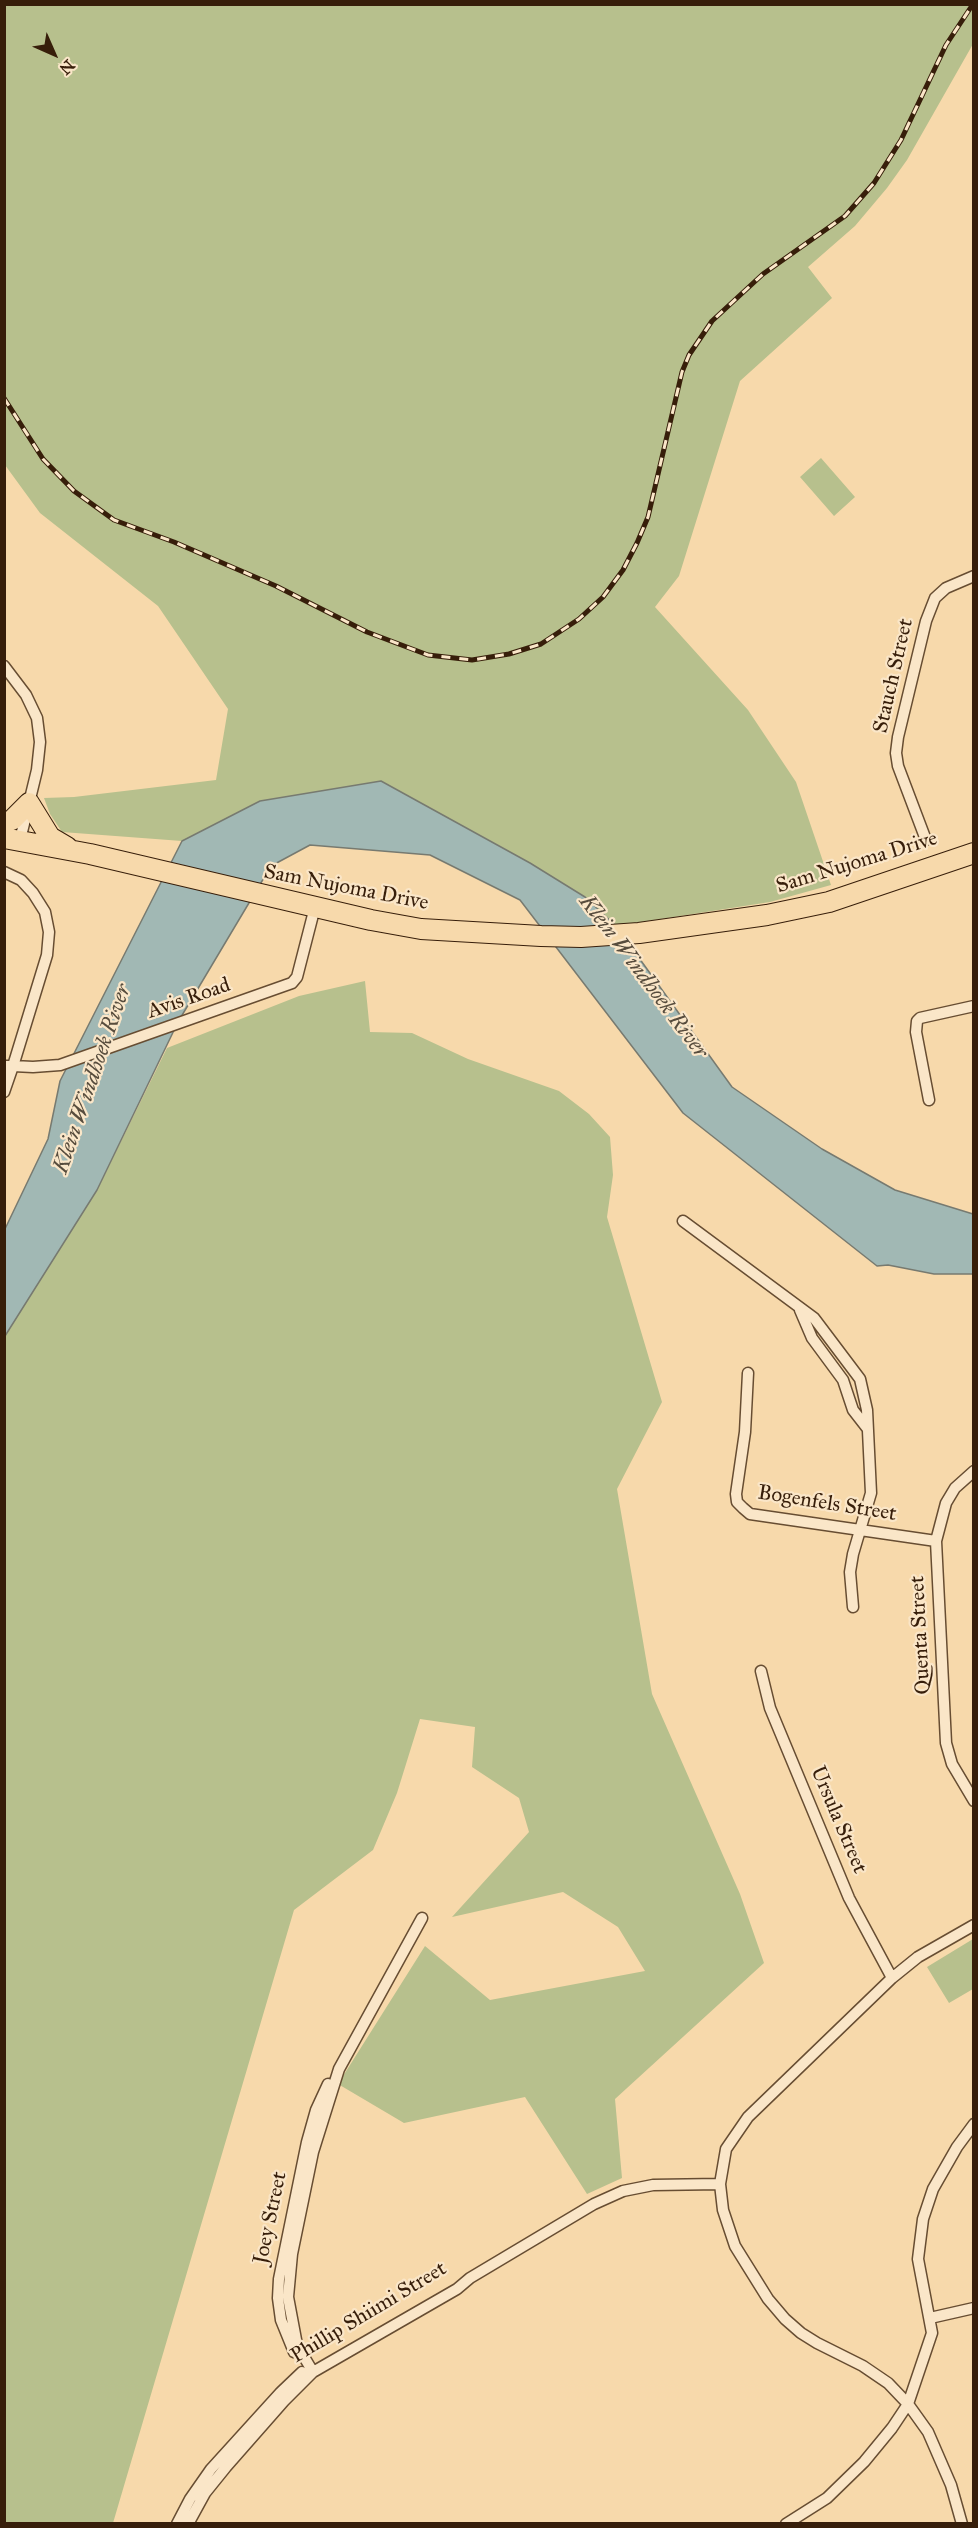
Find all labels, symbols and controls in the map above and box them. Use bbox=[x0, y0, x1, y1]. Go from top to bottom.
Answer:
north arrow bbox=[24, 24, 84, 84]
text: N bbox=[56, 56, 79, 79]
street label: Stauch Street bbox=[869, 616, 919, 736]
street label: Sam Nujoma Drive bbox=[773, 827, 941, 899]
street label: Sam Nujoma Drive bbox=[262, 860, 430, 916]
water label: Klein Windhoek River bbox=[573, 890, 713, 1064]
street label: Avis Road bbox=[144, 973, 234, 1025]
water label: Klein Windhoek River bbox=[48, 981, 138, 1177]
street label: Bogenfels Street bbox=[756, 1481, 898, 1527]
street label: Quenta Street bbox=[905, 1575, 937, 1695]
street label: Ursula Street bbox=[804, 1763, 872, 1877]
street label: Joey Street bbox=[249, 2169, 293, 2267]
street label: Phillip Shiimi Street bbox=[287, 2257, 451, 2369]

